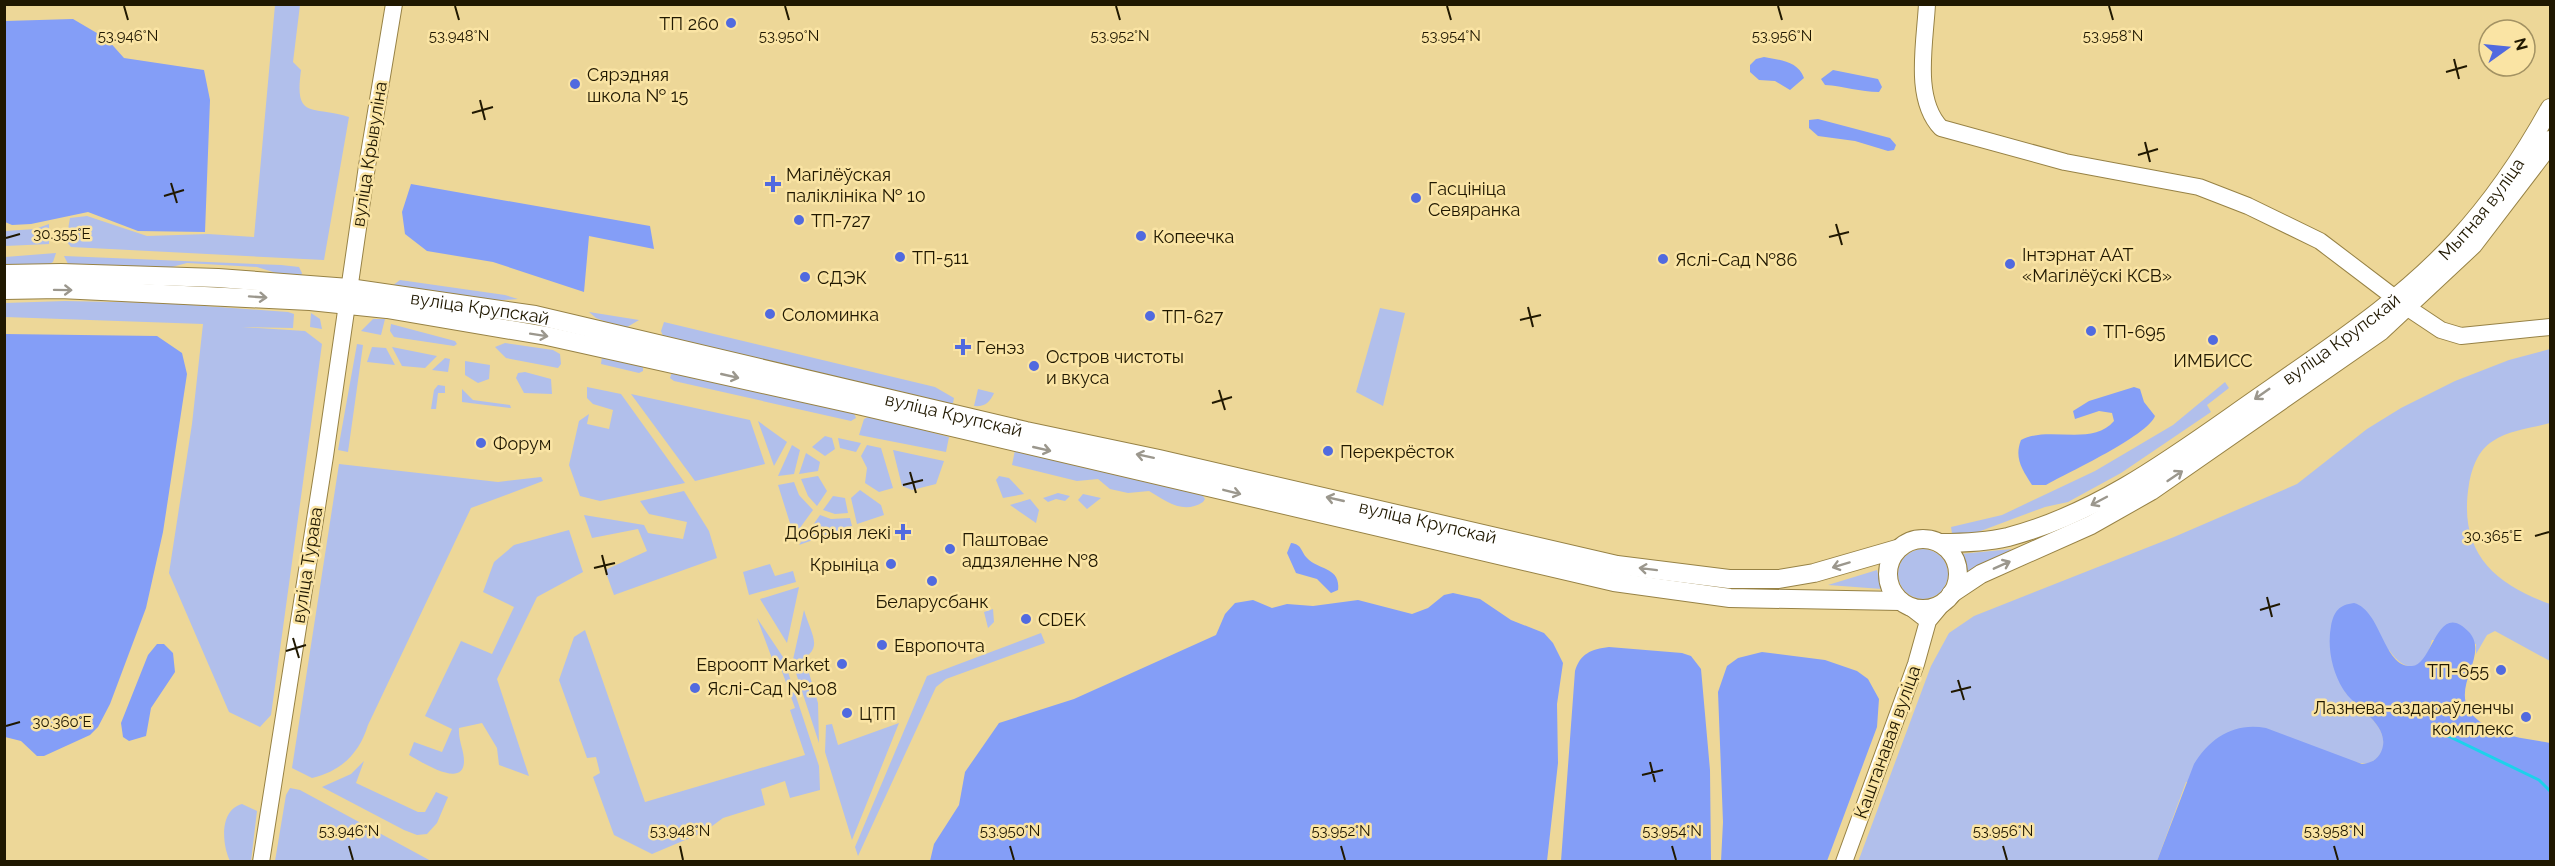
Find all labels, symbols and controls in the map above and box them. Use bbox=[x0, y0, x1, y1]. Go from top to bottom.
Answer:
place label: ТП 260 bbox=[659, 13, 719, 34]
marker: ТП 260 bbox=[724, 16, 738, 30]
north arrow bbox=[2477, 18, 2537, 78]
text: 53.946°N bbox=[98, 27, 158, 45]
text: 53.948°N bbox=[429, 27, 489, 45]
text: 53.950°N bbox=[759, 27, 819, 45]
text: 53.952°N bbox=[1090, 27, 1150, 45]
text: 53.954°N bbox=[1421, 27, 1481, 45]
text: 53.956°N bbox=[1752, 27, 1812, 45]
text: 53.958°N bbox=[2083, 27, 2143, 45]
text: N bbox=[2510, 36, 2532, 53]
place label: Сярэдняя школа № 15 bbox=[587, 64, 688, 106]
marker: Сярэдняя школа № 15 bbox=[568, 77, 582, 91]
street label: вуліца Крывуліна bbox=[347, 80, 391, 228]
street label: Мытная вуліца bbox=[2434, 154, 2528, 264]
place label: Магілёўская паліклініка № 10 bbox=[786, 164, 926, 206]
marker: Магілёўская паліклініка № 10 bbox=[764, 175, 782, 193]
place label: Гасцініца Севяранка bbox=[1428, 178, 1520, 220]
marker: Гасцініца Севяранка bbox=[1409, 191, 1423, 205]
place label: ТП-727 bbox=[811, 210, 871, 231]
marker: ТП-727 bbox=[792, 213, 806, 227]
text: 30.355°E bbox=[33, 225, 91, 243]
place label: Копеечка bbox=[1153, 226, 1234, 247]
marker: Копеечка bbox=[1134, 229, 1148, 243]
place label: Інтэрнат ААТ «Магілёўскі КСВ» bbox=[2022, 244, 2172, 286]
place label: ТП-511 bbox=[912, 247, 969, 268]
place label: Яслі-Сад №86 bbox=[1675, 249, 1797, 270]
marker: ТП-511 bbox=[893, 250, 907, 264]
marker: Яслі-Сад №86 bbox=[1656, 252, 1670, 266]
marker: Інтэрнат ААТ «Магілёўскі КСВ» bbox=[2003, 257, 2017, 271]
place label: СДЭК bbox=[817, 267, 867, 288]
marker: СДЭК bbox=[798, 270, 812, 284]
one-way arrow bbox=[52, 284, 72, 295]
street label: вуліца Крупскай bbox=[409, 287, 552, 329]
street label: вуліца Крупскай bbox=[2278, 288, 2404, 388]
one-way arrow bbox=[247, 292, 267, 303]
place label: Соломинка bbox=[782, 304, 879, 325]
place label: ТП-627 bbox=[1162, 306, 1224, 327]
marker: Соломинка bbox=[763, 307, 777, 321]
marker: ТП-627 bbox=[1143, 309, 1157, 323]
place label: ТП-695 bbox=[2103, 321, 2166, 342]
marker: ТП-695 bbox=[2084, 324, 2098, 338]
one-way arrow bbox=[529, 329, 548, 340]
marker: ИМБИСС bbox=[2206, 333, 2220, 347]
place label: Генэз bbox=[976, 337, 1025, 358]
marker: Генэз bbox=[954, 338, 972, 356]
place label: Остров чистоты и вкуса bbox=[1046, 346, 1184, 388]
place label: ИМБИСС bbox=[2173, 350, 2253, 371]
marker: Остров чистоты и вкуса bbox=[1027, 359, 1041, 373]
one-way arrow bbox=[719, 371, 739, 382]
street label: вуліца Крупскай bbox=[883, 388, 1025, 440]
one-way arrow bbox=[2255, 388, 2271, 400]
place label: Форум bbox=[493, 433, 551, 454]
marker: Форум bbox=[474, 436, 488, 450]
place label: Перекрёсток bbox=[1340, 441, 1455, 462]
one-way arrow bbox=[1032, 443, 1051, 455]
marker: Перекрёсток bbox=[1321, 444, 1335, 458]
one-way arrow bbox=[1136, 450, 1156, 461]
one-way arrow bbox=[2166, 469, 2183, 482]
one-way arrow bbox=[1222, 487, 1241, 499]
one-way arrow bbox=[1326, 493, 1345, 505]
street label: вуліца Крупскай bbox=[1357, 495, 1499, 547]
one-way arrow bbox=[2091, 496, 2109, 507]
street label: вуліца Турава bbox=[287, 505, 327, 625]
place label: Добрыя лекі bbox=[785, 522, 891, 543]
marker: Добрыя лекі bbox=[896, 525, 910, 539]
text: 30.365°E bbox=[2464, 527, 2522, 545]
place label: Паштовае аддзяленне №8 bbox=[962, 529, 1098, 571]
marker: Паштовае аддзяленне №8 bbox=[943, 542, 957, 556]
place label: Крыніца bbox=[810, 554, 879, 575]
marker: Крыніца bbox=[884, 557, 898, 571]
one-way arrow bbox=[1992, 558, 2010, 570]
one-way arrow bbox=[1832, 560, 1851, 571]
one-way arrow bbox=[1639, 564, 1659, 575]
marker: Беларусбанк bbox=[925, 574, 939, 588]
place label: Беларусбанк bbox=[875, 591, 989, 612]
place label: CDEK bbox=[1038, 609, 1086, 630]
marker: CDEK bbox=[1019, 612, 1033, 626]
place label: Европочта bbox=[894, 635, 985, 656]
marker: Европочта bbox=[875, 638, 889, 652]
place label: Евроопт Market bbox=[696, 654, 830, 675]
marker: Евроопт Market bbox=[835, 657, 849, 671]
place label: ТП-655 bbox=[2427, 660, 2489, 681]
street label: Каштанавая вуліца bbox=[1850, 663, 1924, 821]
marker: ТП-655 bbox=[2494, 663, 2508, 677]
place label: Яслі-Сад №108 bbox=[707, 678, 837, 699]
marker: Яслі-Сад №108 bbox=[688, 681, 702, 695]
place label: Лазнева-аздараўленчы комплекс bbox=[2313, 697, 2514, 739]
place label: ЦТП bbox=[859, 703, 896, 724]
marker: ЦТП bbox=[840, 706, 854, 720]
marker: Лазнева-аздараўленчы комплекс bbox=[2519, 710, 2533, 724]
text: 30.360°E bbox=[32, 713, 92, 731]
text: 53.946°N bbox=[319, 822, 379, 840]
text: 53.948°N bbox=[650, 822, 710, 840]
text: 53.950°N bbox=[980, 822, 1040, 840]
text: 53.952°N bbox=[1311, 822, 1371, 840]
text: 53.954°N bbox=[1642, 822, 1702, 840]
text: 53.956°N bbox=[1973, 822, 2033, 840]
text: 53.958°N bbox=[2304, 822, 2364, 840]

